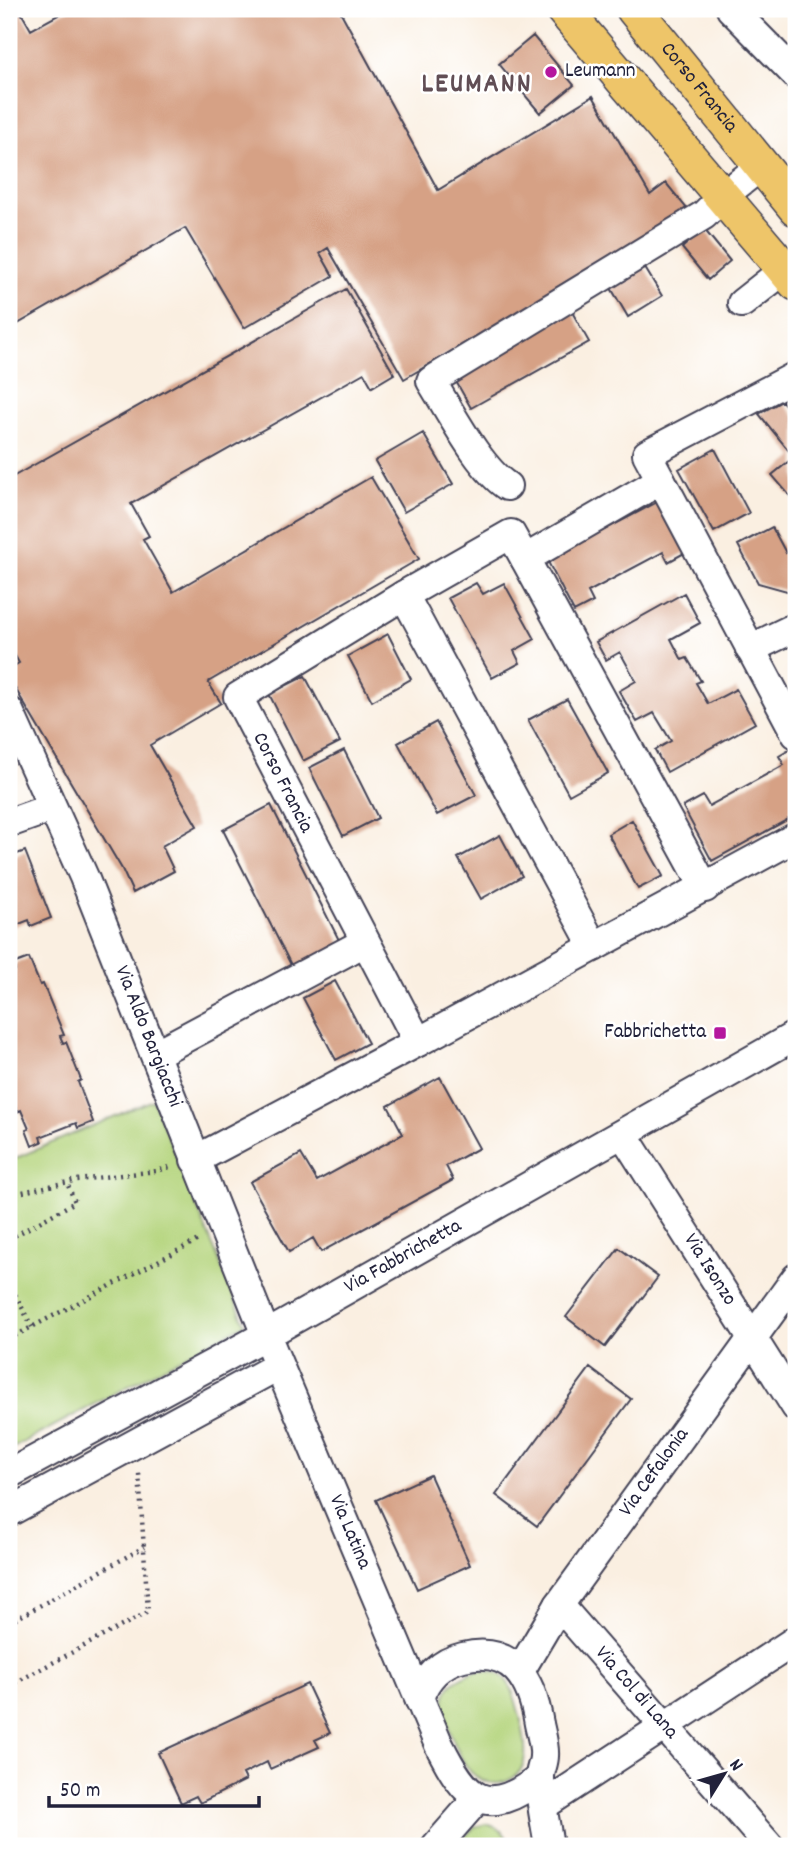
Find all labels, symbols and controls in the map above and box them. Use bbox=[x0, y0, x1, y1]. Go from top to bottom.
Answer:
street label: Corso Francia bbox=[652, 36, 745, 141]
place label: Leumann bbox=[565, 57, 636, 87]
marker: Leumann bbox=[543, 64, 559, 80]
district label: LEUMANN bbox=[421, 66, 533, 106]
street label: Corso Francia bbox=[244, 727, 321, 840]
street label: Via Aldo Bargiacchi bbox=[106, 961, 189, 1112]
place label: Fabbrichetta bbox=[604, 1018, 707, 1048]
marker: Fabbrichetta bbox=[712, 1025, 728, 1041]
street label: Via Fabbrichetta bbox=[339, 1212, 468, 1302]
street label: Via Isonzo bbox=[675, 1228, 743, 1312]
street label: Via Cefalonia bbox=[612, 1421, 698, 1523]
street label: Via Latina bbox=[320, 1490, 379, 1575]
street label: Via Col di Lana bbox=[587, 1640, 686, 1747]
north arrow bbox=[690, 1740, 760, 1810]
text: N bbox=[721, 1754, 748, 1778]
scale bar bbox=[49, 1764, 259, 1808]
text: 50 m bbox=[60, 1777, 100, 1807]

